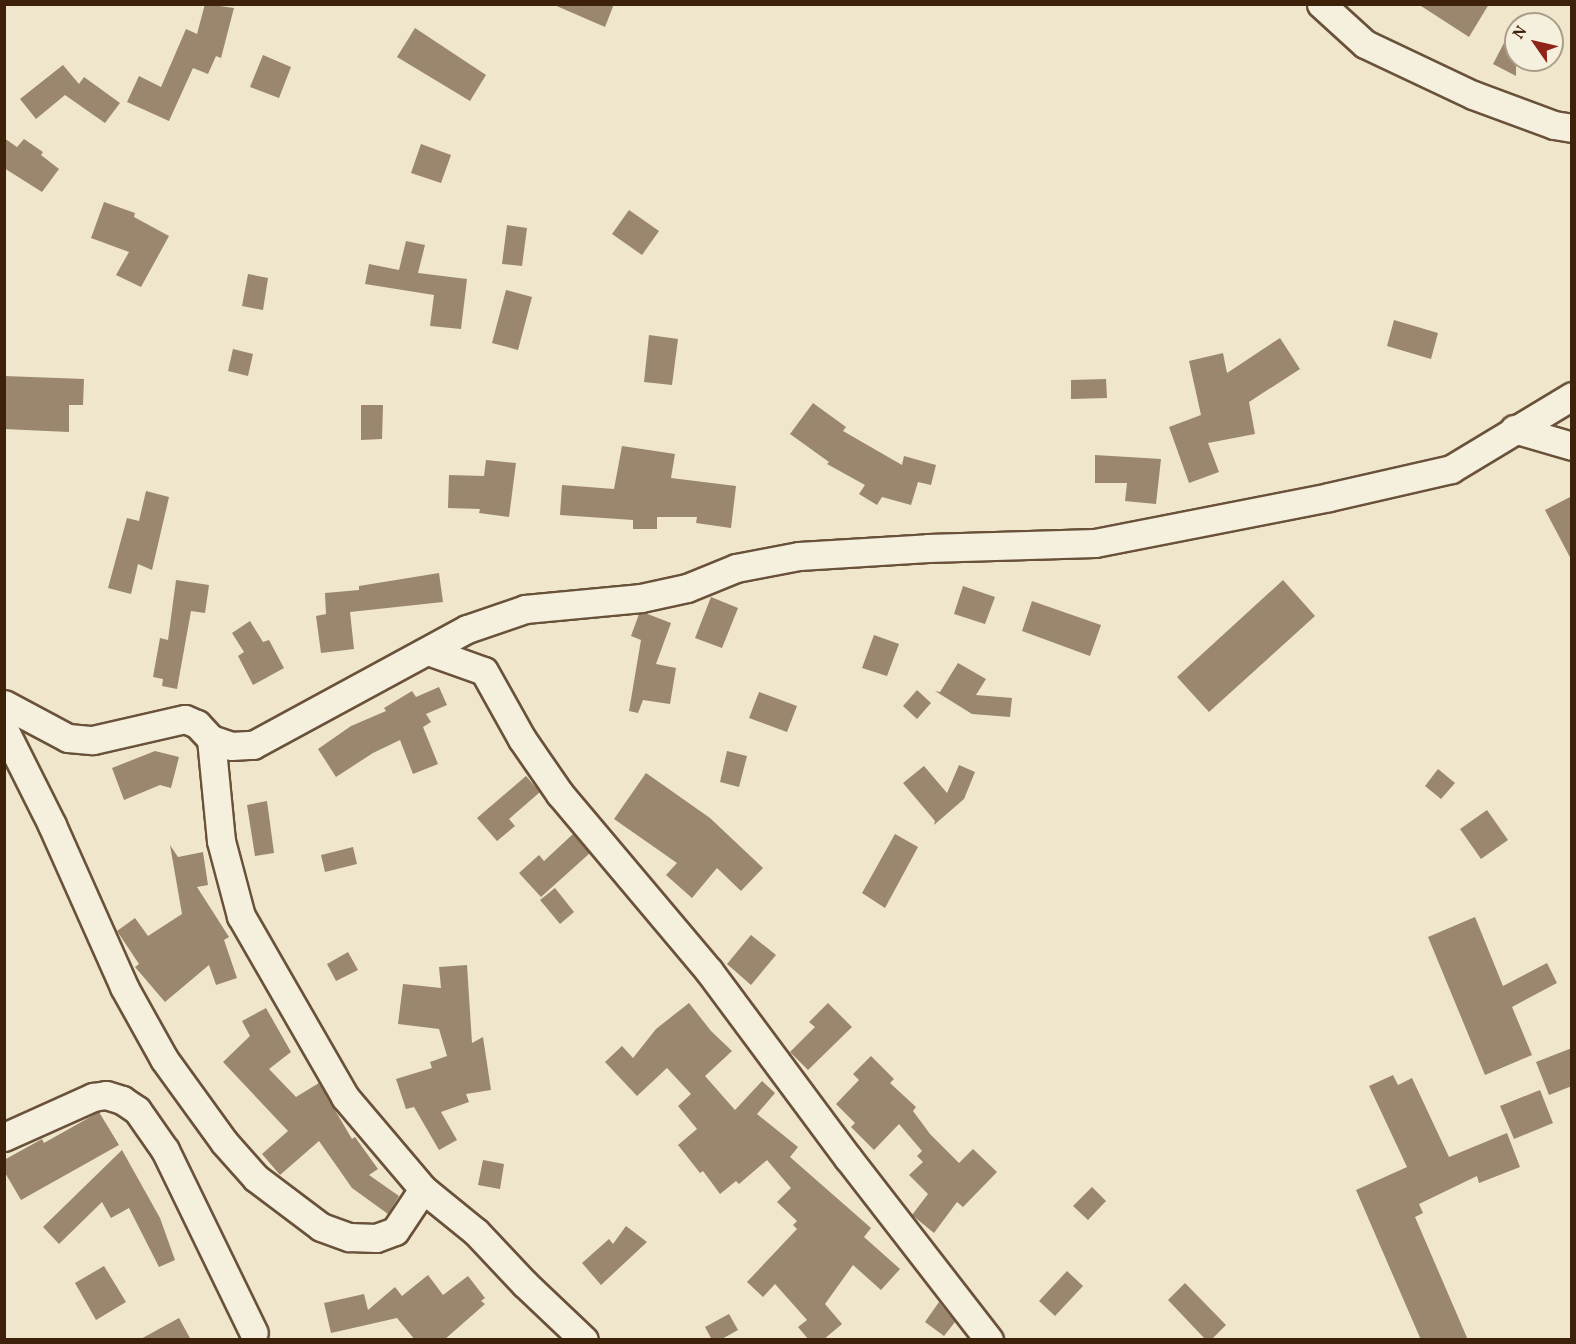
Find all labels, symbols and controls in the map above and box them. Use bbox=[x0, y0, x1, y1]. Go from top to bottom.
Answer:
north arrow bbox=[1504, 12, 1564, 72]
text: N bbox=[1508, 22, 1533, 44]

